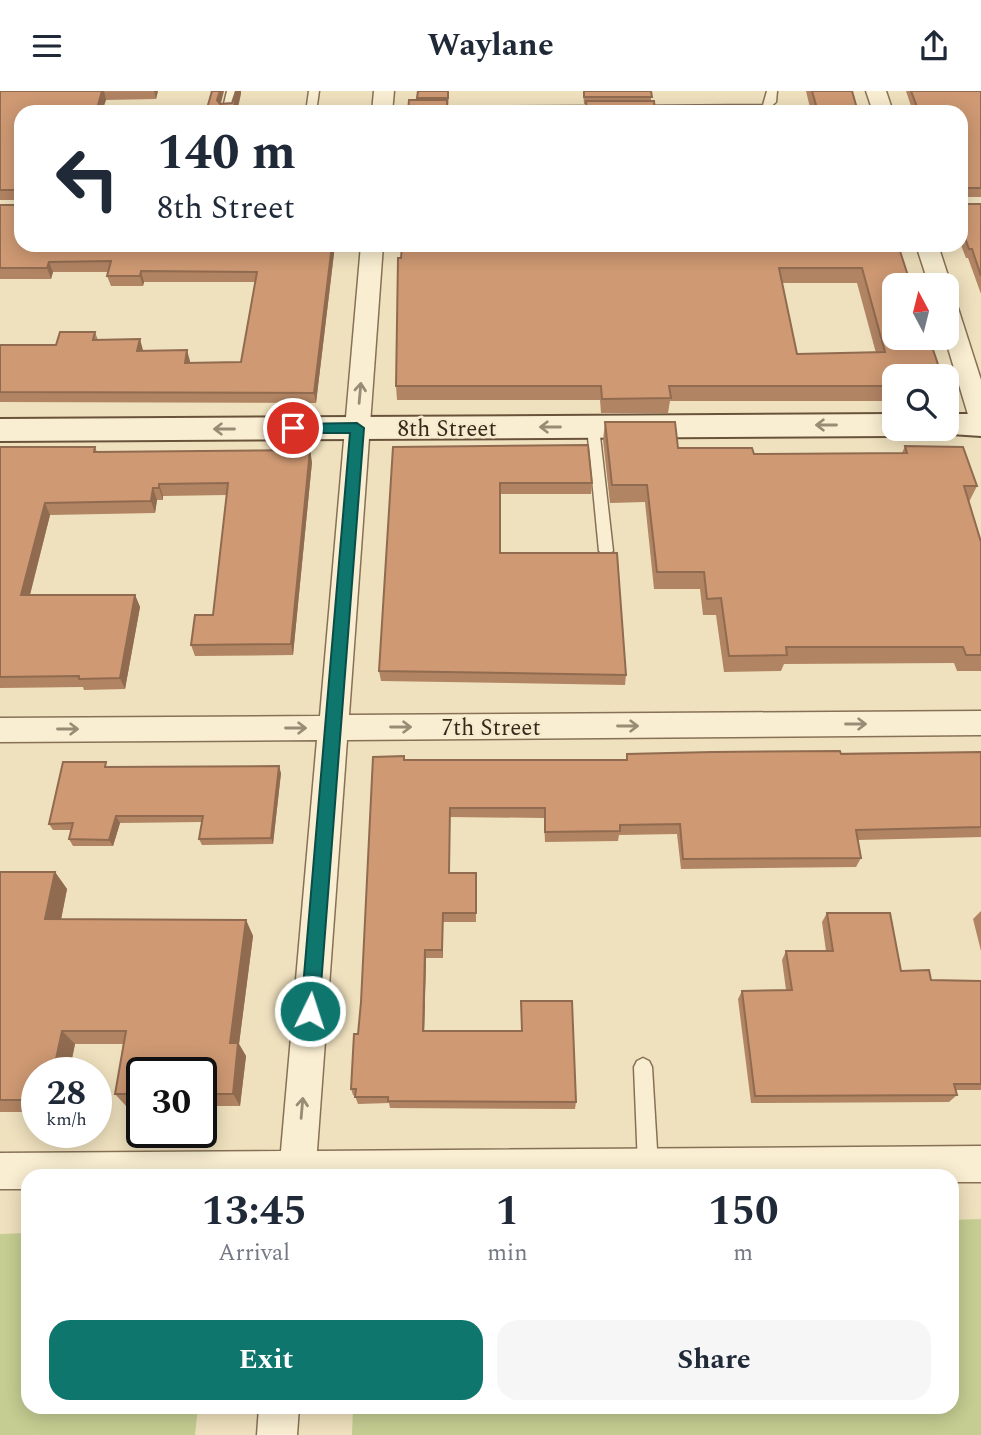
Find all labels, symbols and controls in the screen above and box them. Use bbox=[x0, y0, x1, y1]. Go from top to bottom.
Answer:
text: Waylane bbox=[427, 21, 554, 70]
icon: menu bbox=[28, 27, 66, 65]
icon: share bbox=[915, 27, 953, 65]
text: 140 m bbox=[157, 116, 296, 191]
icon: left bbox=[42, 133, 133, 224]
text: 8th Street bbox=[157, 184, 295, 233]
north arrow bbox=[882, 273, 959, 350]
map controls bbox=[882, 273, 959, 441]
button: search bbox=[882, 364, 959, 441]
one-way arrow bbox=[354, 382, 367, 405]
pin bbox=[263, 398, 323, 458]
icon: arrive bbox=[274, 409, 312, 447]
street label: 8th Street bbox=[397, 412, 497, 447]
one-way arrow bbox=[815, 419, 838, 432]
one-way arrow bbox=[538, 420, 561, 434]
one-way arrow bbox=[213, 422, 236, 435]
street label: 7th Street bbox=[441, 711, 541, 746]
one-way arrow bbox=[844, 717, 867, 731]
one-way arrow bbox=[617, 719, 640, 732]
one-way arrow bbox=[389, 720, 412, 734]
one-way arrow bbox=[284, 721, 307, 735]
one-way arrow bbox=[56, 722, 79, 736]
position arrow bbox=[273, 974, 347, 1048]
speed limit sign: 30 bbox=[126, 1057, 217, 1148]
text: 28 bbox=[47, 1067, 86, 1120]
one-way arrow bbox=[296, 1097, 309, 1120]
text: km/h bbox=[46, 1106, 87, 1133]
text: 13:45 bbox=[201, 1180, 307, 1243]
text: 1 bbox=[496, 1180, 519, 1243]
text: 150 bbox=[708, 1180, 779, 1243]
text: Arrival bbox=[218, 1236, 290, 1271]
text: min bbox=[487, 1236, 528, 1271]
text: m bbox=[733, 1236, 753, 1271]
button: Exit bbox=[49, 1320, 483, 1400]
button: Share bbox=[497, 1320, 931, 1400]

